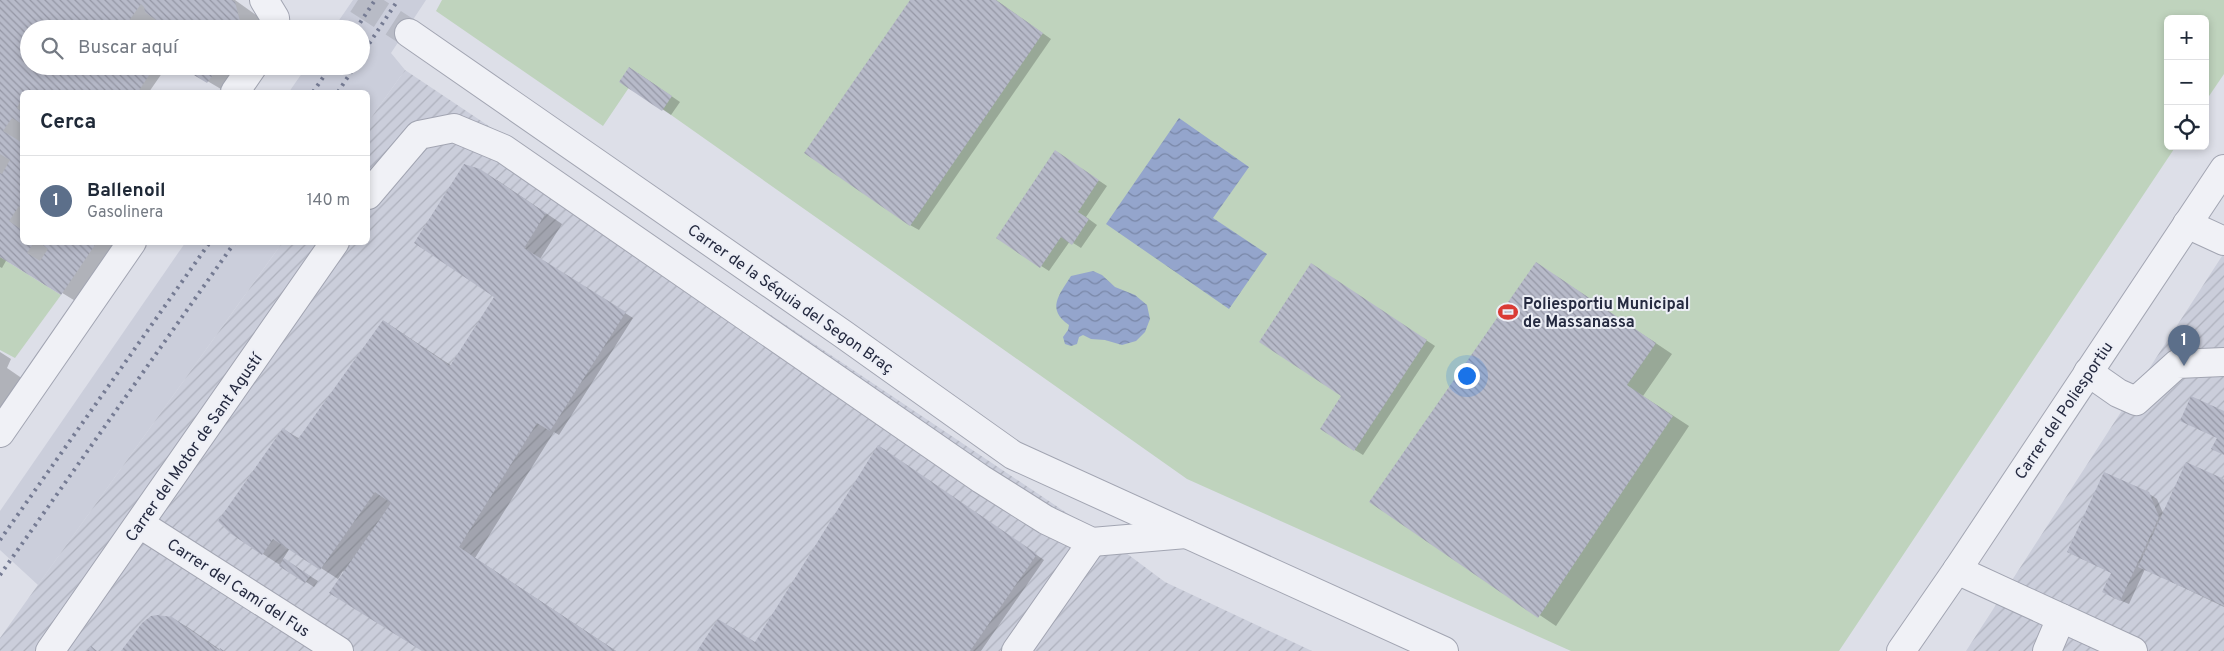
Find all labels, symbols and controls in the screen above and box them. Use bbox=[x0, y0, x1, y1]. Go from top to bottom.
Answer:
map controls bbox=[2164, 15, 2209, 150]
button: + bbox=[2164, 15, 2209, 60]
search box bbox=[20, 20, 370, 75]
icon: search bbox=[38, 34, 66, 62]
text: Buscar aquí bbox=[78, 36, 178, 60]
button: − bbox=[2164, 60, 2209, 105]
button: locate bbox=[2164, 105, 2209, 150]
text: Cerca bbox=[40, 109, 96, 136]
text: Ballenoil bbox=[87, 179, 166, 203]
text: 1 bbox=[53, 191, 59, 211]
text: 140 m bbox=[307, 191, 350, 211]
text: Gasolinera bbox=[87, 203, 163, 223]
street label: Carrer de la Séquia del Segon Braç bbox=[683, 221, 897, 379]
place label: Poliesportiu Municipal de Massanassa bbox=[1523, 295, 1689, 333]
sports icon: Poliesportiu Municipal de Massanassa bbox=[1497, 301, 1519, 323]
pin: 1 bbox=[2168, 325, 2200, 366]
street label: Carrer del Poliesportiu bbox=[2011, 338, 2118, 484]
street label: Carrer del Motor de Sant Agustí bbox=[122, 349, 269, 546]
your location bbox=[1454, 363, 1480, 389]
street label: Carrer del Camí del Fus bbox=[163, 535, 313, 642]

